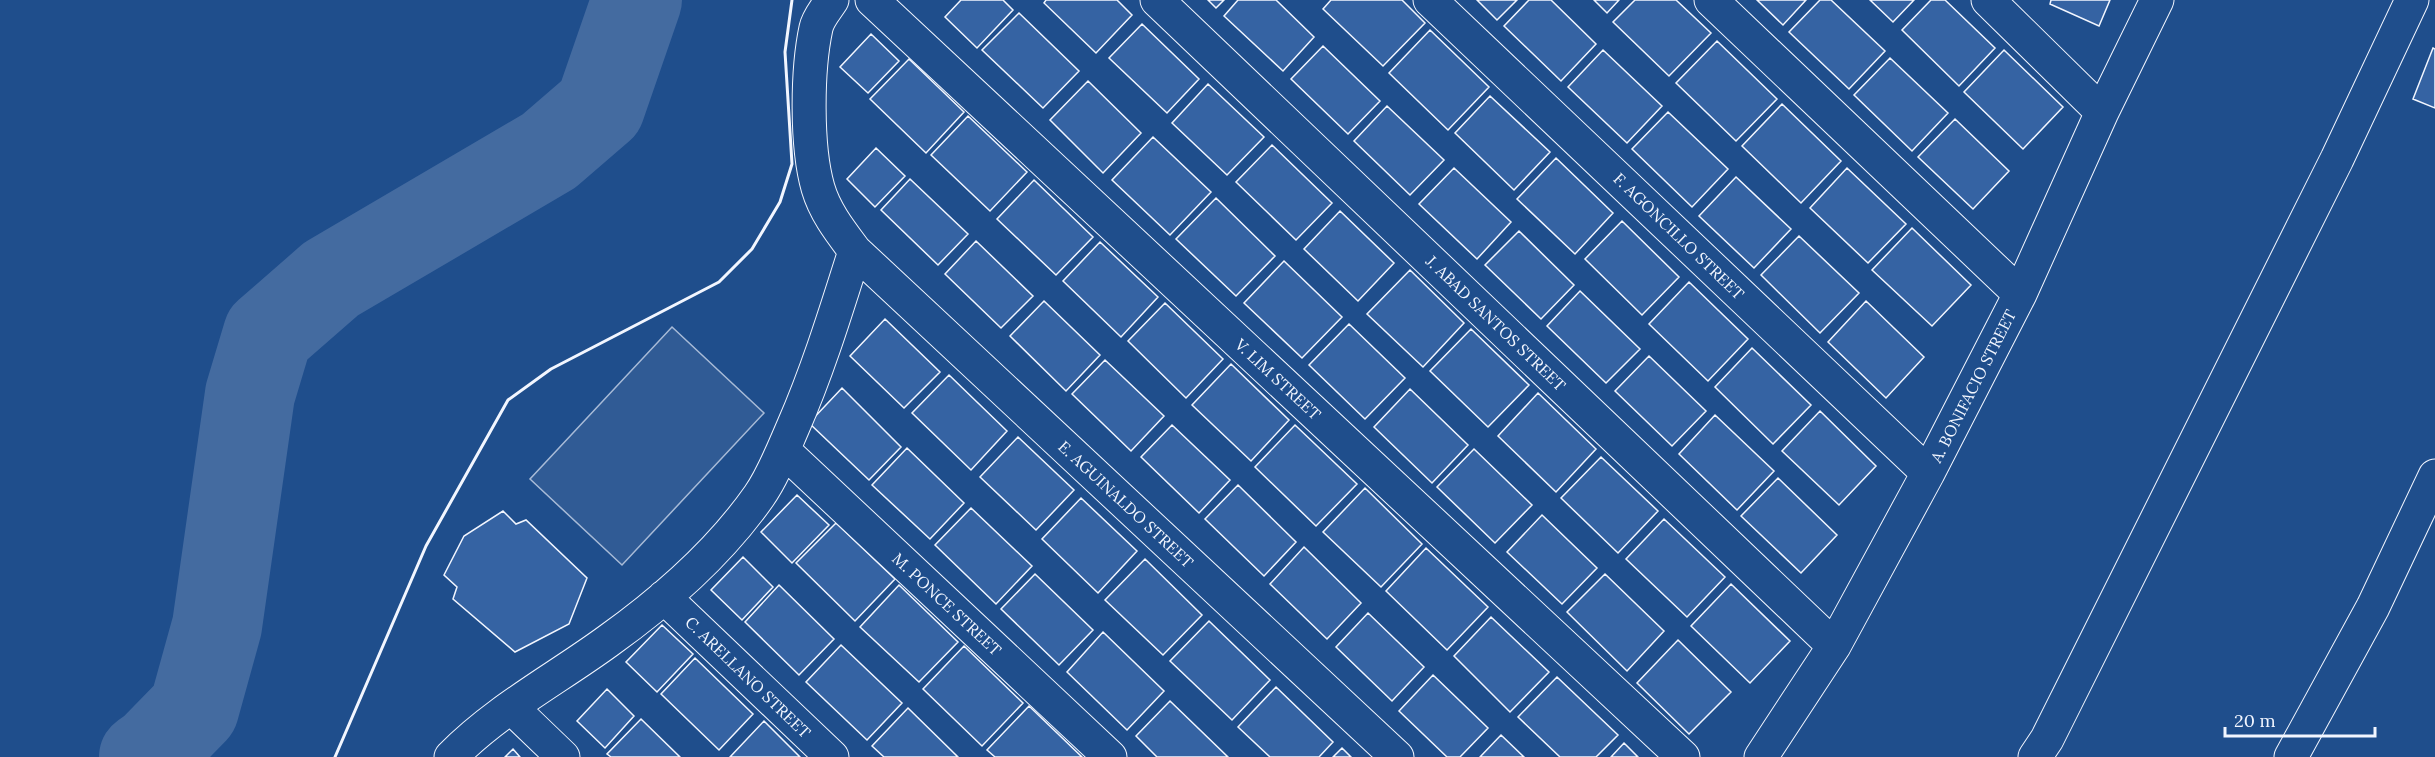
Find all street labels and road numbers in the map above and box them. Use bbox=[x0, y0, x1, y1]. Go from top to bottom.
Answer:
street label: F. AGONCILLO STREET bbox=[1610, 168, 1748, 304]
street label: J. ABAD SANTOS STREET bbox=[1421, 250, 1570, 395]
street label: A. BONIFACIO STREET bbox=[1925, 306, 2020, 467]
street label: V. LIM STREET bbox=[1230, 334, 1325, 424]
street label: E. AGUINALDO STREET bbox=[1054, 436, 1198, 572]
street label: M. PONCE STREET bbox=[888, 548, 1006, 660]
street label: C. ARELLANO STREET bbox=[681, 612, 815, 742]

